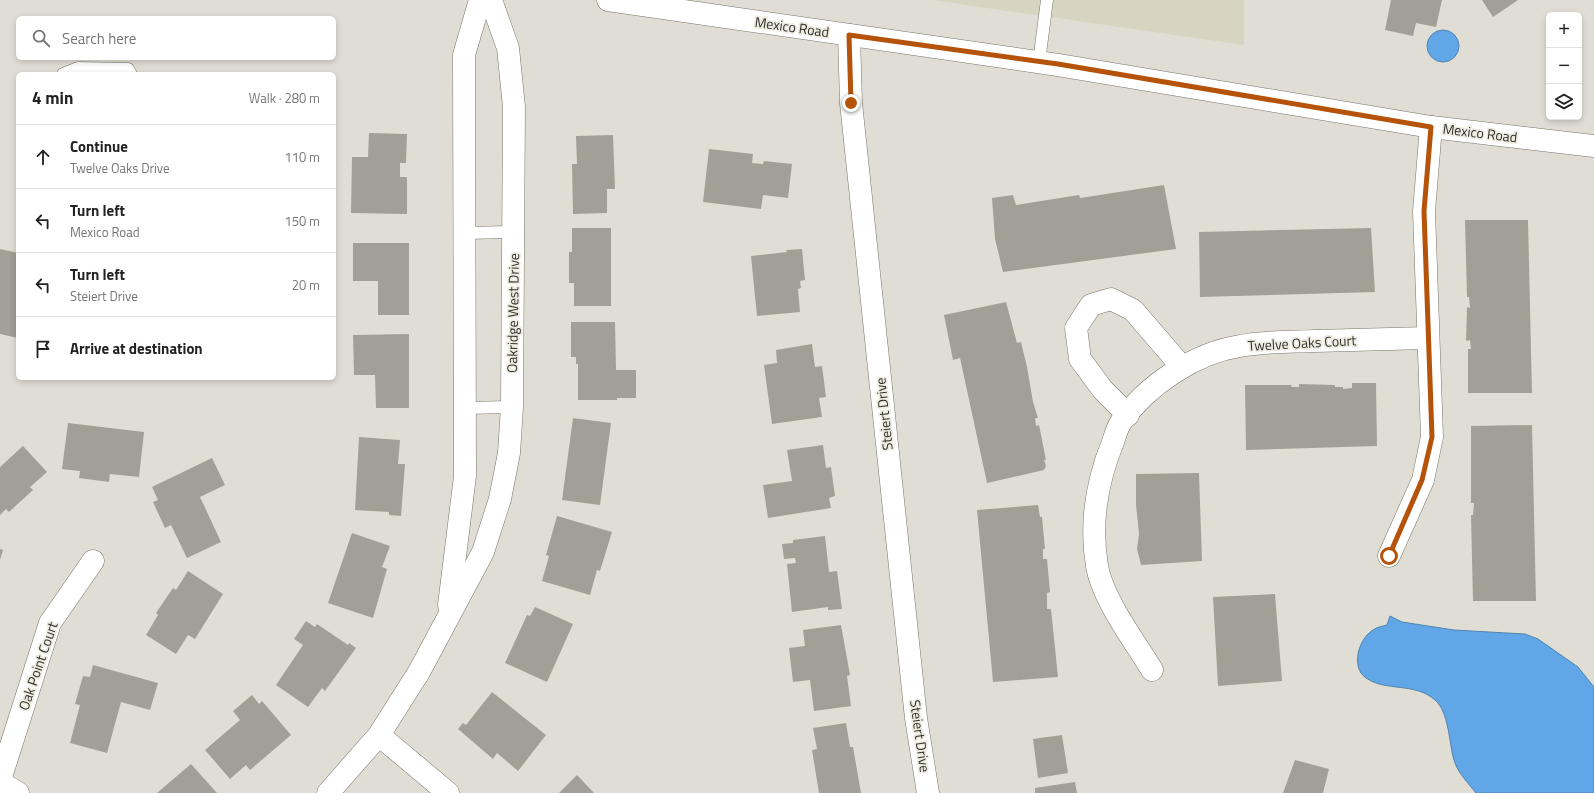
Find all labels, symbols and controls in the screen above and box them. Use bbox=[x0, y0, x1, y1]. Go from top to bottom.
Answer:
street label: Mexico Road bbox=[754, 11, 831, 42]
map controls bbox=[1546, 12, 1582, 120]
button: + bbox=[1546, 12, 1582, 48]
search box bbox=[16, 16, 336, 60]
icon: search bbox=[30, 27, 52, 49]
text: Search here bbox=[62, 27, 136, 50]
button: − bbox=[1546, 48, 1582, 84]
button: layers bbox=[1546, 84, 1582, 120]
text: 4 min bbox=[32, 85, 73, 111]
text: Walk · 280 m bbox=[249, 88, 320, 108]
route end bbox=[842, 94, 860, 112]
street label: Mexico Road bbox=[1442, 118, 1519, 147]
text: Continue bbox=[70, 135, 128, 158]
icon: ahead bbox=[32, 146, 54, 168]
text: 110 m bbox=[284, 147, 320, 167]
text: Twelve Oaks Drive bbox=[70, 158, 170, 178]
text: Turn left bbox=[70, 199, 125, 222]
icon: left bbox=[32, 210, 54, 232]
text: 150 m bbox=[284, 211, 320, 231]
text: Mexico Road bbox=[70, 222, 140, 242]
street label: Oakridge West Drive bbox=[501, 253, 524, 373]
text: Turn left bbox=[70, 263, 125, 286]
icon: left bbox=[32, 274, 54, 296]
text: 20 m bbox=[292, 275, 320, 295]
text: Steiert Drive bbox=[70, 286, 138, 306]
street label: Twelve Oaks Court bbox=[1247, 329, 1357, 356]
text: Arrive at destination bbox=[70, 337, 203, 360]
icon: arrive bbox=[32, 338, 54, 360]
street label: Steiert Drive bbox=[869, 377, 898, 451]
route start bbox=[1380, 547, 1398, 565]
street label: Oak Point Court bbox=[13, 619, 63, 713]
street label: Steiert Drive bbox=[905, 698, 936, 774]

